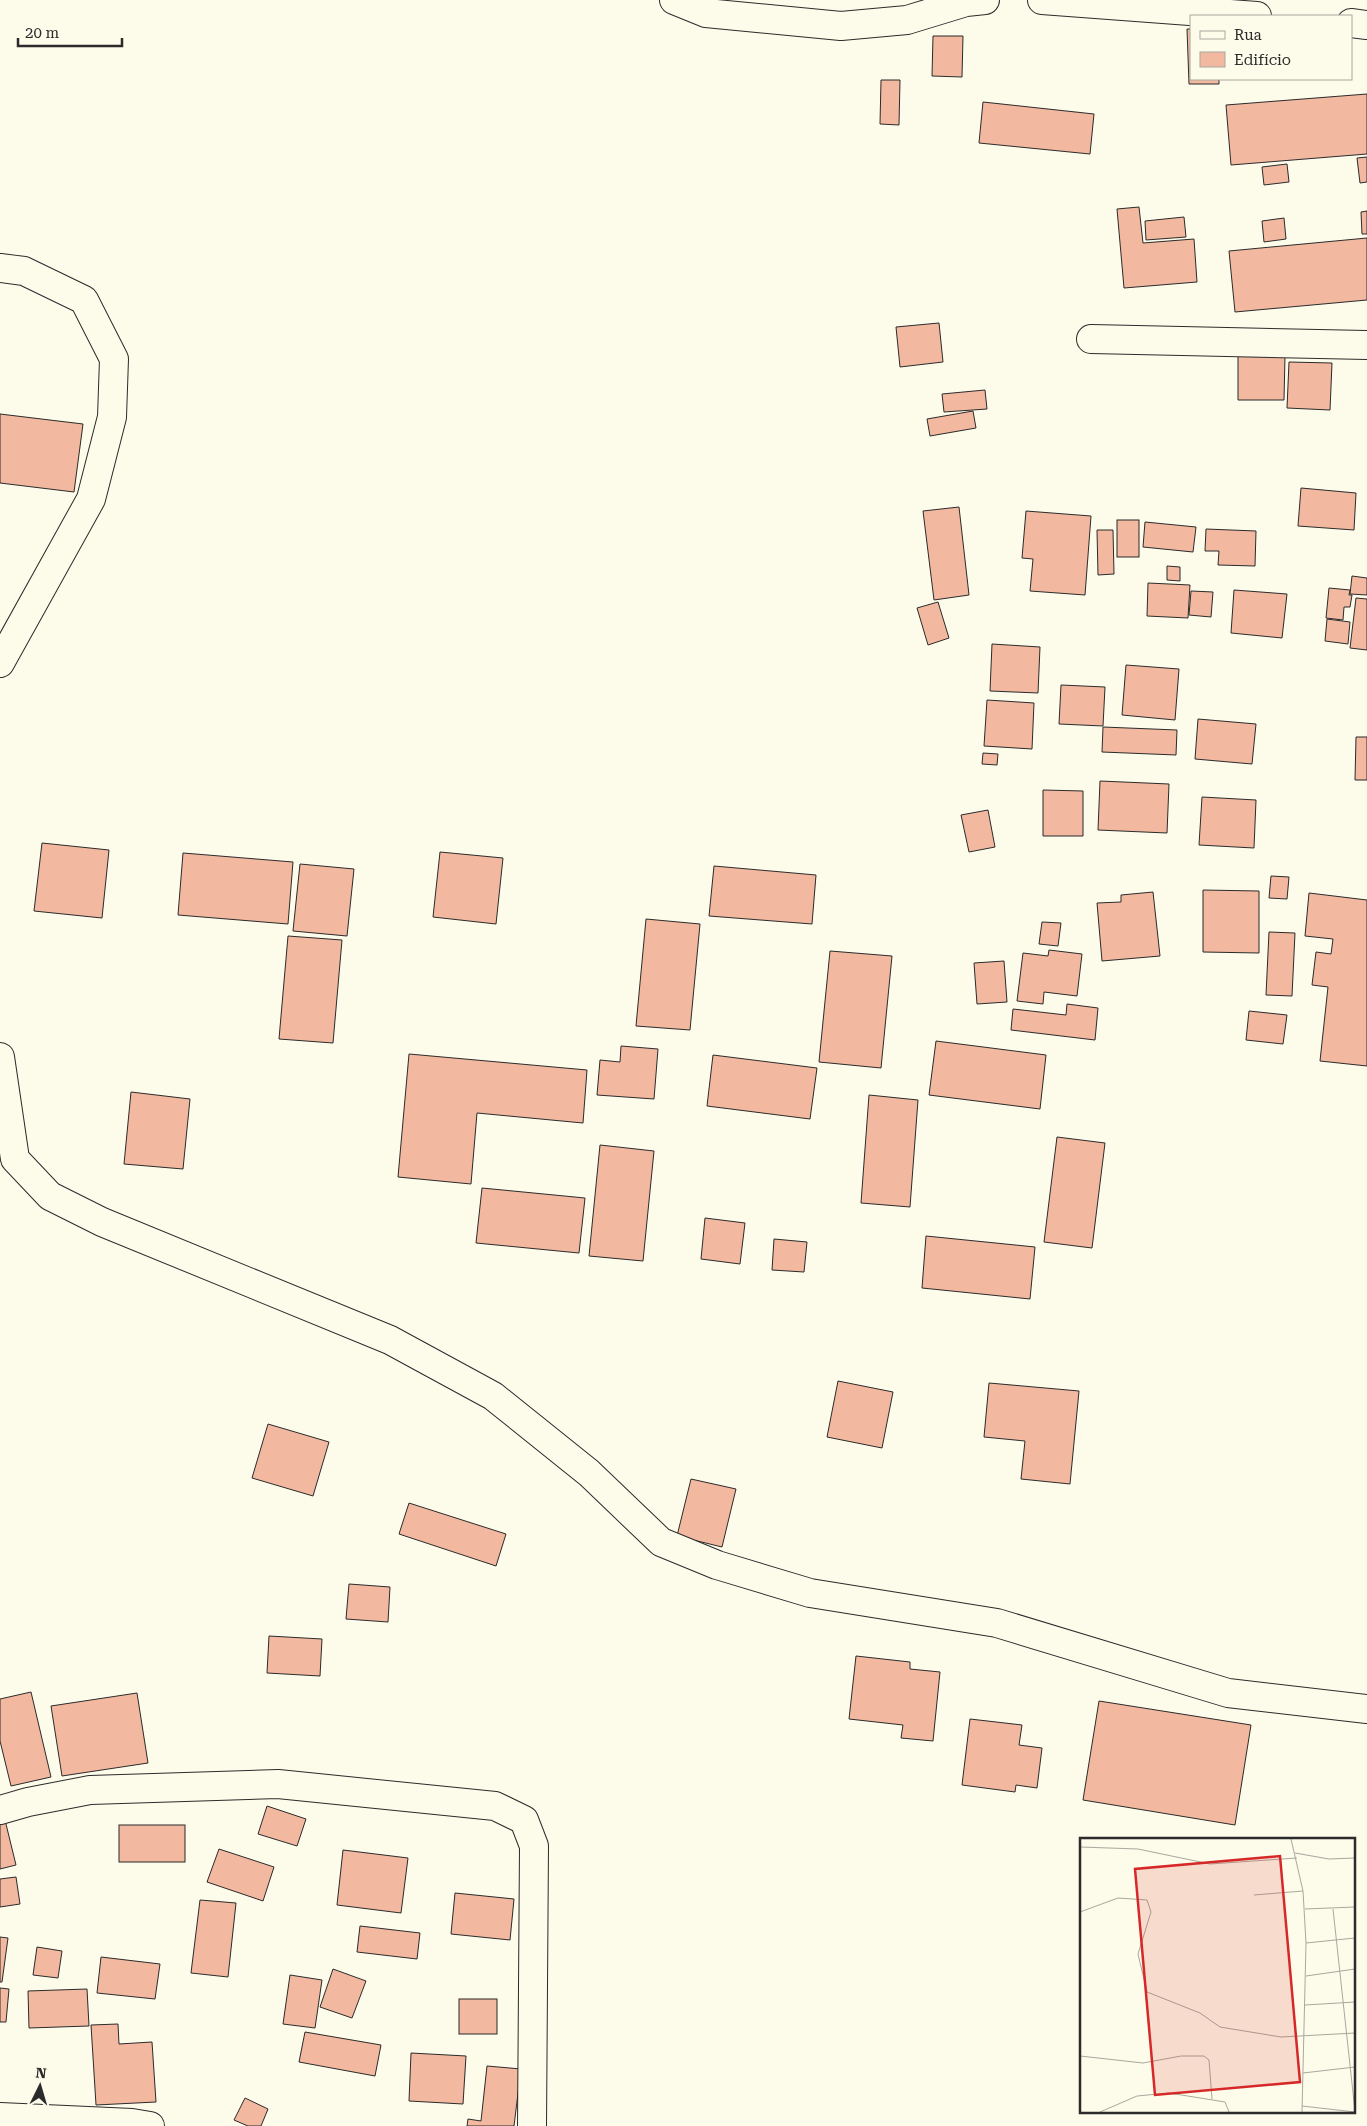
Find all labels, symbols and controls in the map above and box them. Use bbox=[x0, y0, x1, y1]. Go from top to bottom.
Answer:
scale bar bbox=[18, 15, 121, 47]
legend bbox=[1190, 15, 1352, 80]
text: 20 m bbox=[25, 24, 60, 42]
text: Rua bbox=[1234, 26, 1262, 44]
text: Edifício bbox=[1234, 51, 1291, 69]
inset map bbox=[1080, 1838, 1354, 2114]
north arrow bbox=[15, 2061, 65, 2111]
text: N bbox=[35, 2065, 47, 2082]

